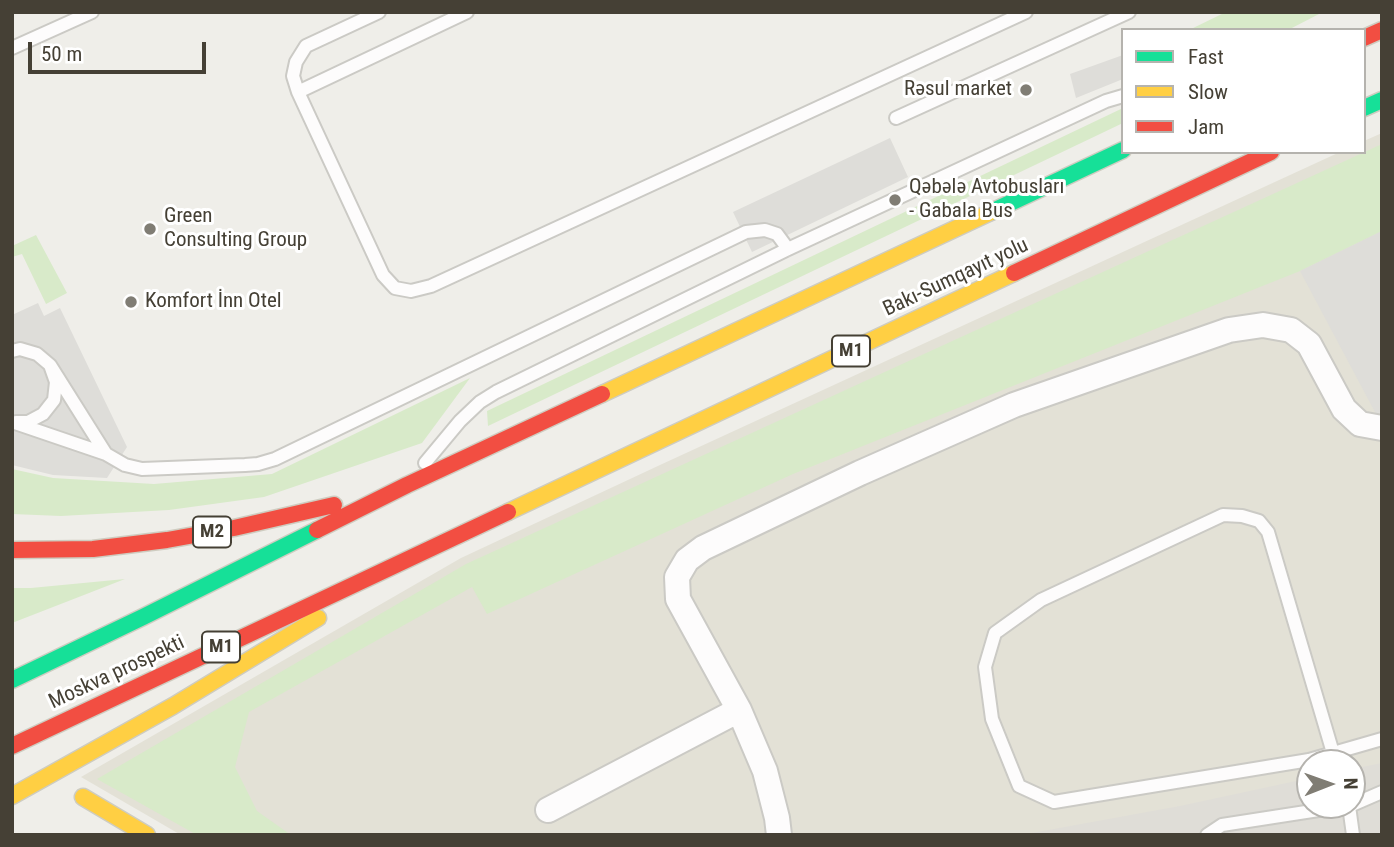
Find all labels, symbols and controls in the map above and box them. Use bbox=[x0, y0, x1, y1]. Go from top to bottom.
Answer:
scale bar bbox=[32, 28, 210, 72]
legend bbox=[1121, 28, 1366, 154]
text: 50 m bbox=[41, 42, 82, 66]
text: Fast bbox=[1188, 45, 1224, 69]
place label: Rәsul market bbox=[904, 77, 1012, 103]
text: Slow bbox=[1188, 80, 1228, 104]
marker: Rәsul market bbox=[1018, 82, 1034, 98]
text: Jam bbox=[1188, 115, 1224, 139]
place label: Qəbələ Avtobusları - Gabala Bus bbox=[909, 175, 1064, 225]
marker: Qəbələ Avtobusları - Gabala Bus bbox=[887, 192, 903, 208]
place label: Green Consulting Group bbox=[164, 204, 307, 254]
marker: Green Consulting Group bbox=[142, 221, 158, 237]
street label: Bakı-Sumqayıt yolu bbox=[879, 233, 1033, 323]
place label: Komfort İnn Otel bbox=[145, 289, 282, 315]
marker: Komfort İnn Otel bbox=[123, 294, 139, 310]
road number: M1 bbox=[832, 336, 870, 366]
road number: M2 bbox=[193, 516, 231, 548]
street label: Moskva prospekti bbox=[45, 631, 189, 715]
road number: M1 bbox=[202, 632, 240, 662]
north arrow bbox=[1296, 749, 1366, 819]
text: N bbox=[1339, 778, 1362, 790]

